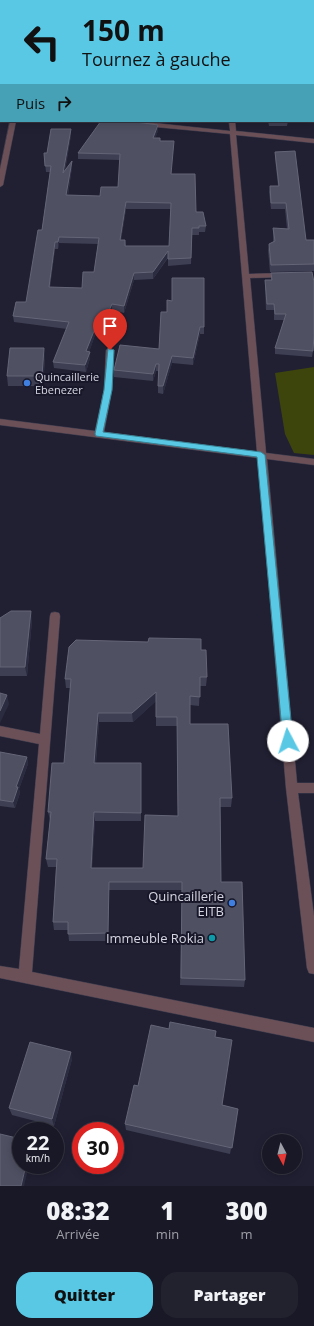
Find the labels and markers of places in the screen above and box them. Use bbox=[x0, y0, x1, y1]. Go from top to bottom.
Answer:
pin bbox=[93, 309, 127, 350]
place label: Quincaillerie Ebenezer bbox=[35, 369, 99, 397]
marker: Quincaillerie Ebenezer bbox=[22, 378, 32, 388]
place label: Quincaillerie EITB bbox=[148, 887, 224, 920]
marker: Quincaillerie EITB bbox=[227, 898, 237, 908]
place label: Immeuble Rokia bbox=[106, 929, 204, 947]
marker: Immeuble Rokia bbox=[207, 933, 217, 943]

